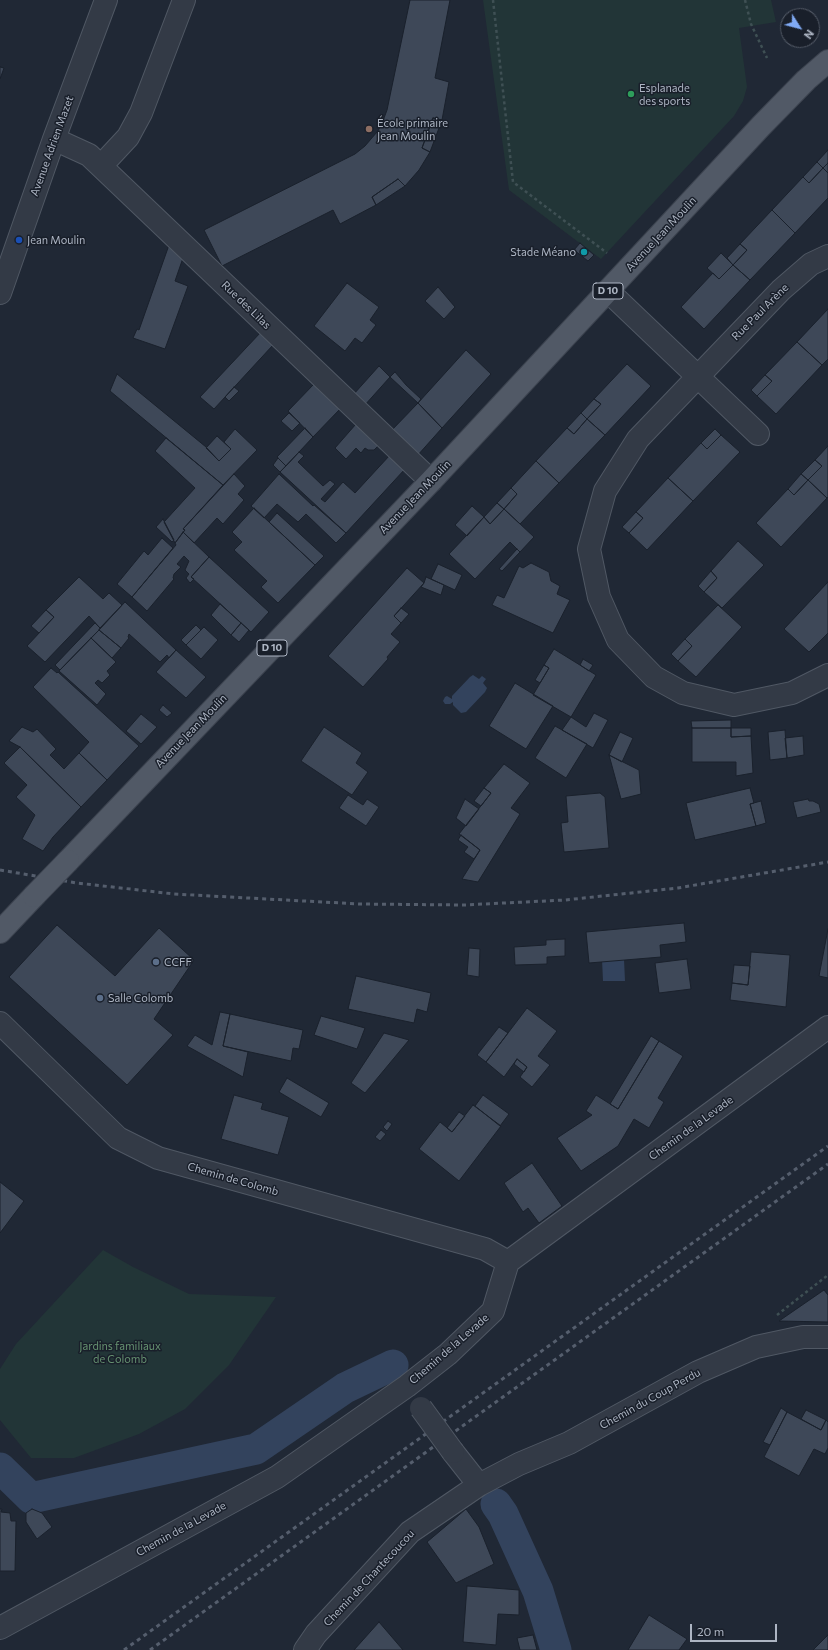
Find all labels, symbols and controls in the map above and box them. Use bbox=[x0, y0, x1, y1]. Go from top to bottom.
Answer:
north arrow bbox=[780, 8, 820, 48]
text: N bbox=[802, 28, 817, 42]
place label: Esplanade des sports bbox=[639, 81, 690, 107]
marker: Esplanade des sports bbox=[626, 89, 636, 99]
street label: Avenue Adrien Mazet bbox=[28, 94, 76, 198]
place label: École primaire Jean Moulin bbox=[377, 116, 448, 142]
marker: École primaire Jean Moulin bbox=[364, 124, 374, 134]
street label: Avenue Jean Moulin bbox=[623, 194, 699, 274]
place label: Jean Moulin bbox=[27, 233, 85, 247]
marker: Jean Moulin bbox=[14, 235, 24, 245]
place label: Stade Méano bbox=[510, 245, 576, 259]
marker: Stade Méano bbox=[579, 247, 589, 257]
street label: Rue des Lilas bbox=[219, 278, 273, 332]
street label: Rue Paul Arène bbox=[729, 281, 791, 343]
road number: D 10 bbox=[593, 283, 623, 299]
street label: Avenue Jean Moulin bbox=[377, 457, 453, 537]
road number: D 10 bbox=[257, 640, 287, 656]
street label: Avenue Jean Moulin bbox=[153, 691, 229, 771]
place label: CCFF bbox=[164, 955, 192, 969]
marker: CCFF bbox=[151, 957, 161, 967]
place label: Salle Colomb bbox=[108, 991, 173, 1005]
marker: Salle Colomb bbox=[95, 993, 105, 1003]
street label: Chemin de la Levade bbox=[646, 1093, 736, 1163]
street label: Chemin de Colomb bbox=[186, 1160, 280, 1198]
street label: Chemin de la Levade bbox=[407, 1311, 491, 1387]
park label: Jardins familiaux de Colomb bbox=[79, 1339, 161, 1365]
street label: Chemin du Coup Perdu bbox=[597, 1366, 703, 1432]
street label: Chemin de la Levade bbox=[134, 1499, 228, 1559]
street label: Chemin de Chantecoucou bbox=[321, 1527, 417, 1629]
scale bar bbox=[692, 1616, 779, 1642]
text: 20 m bbox=[697, 1624, 724, 1638]

